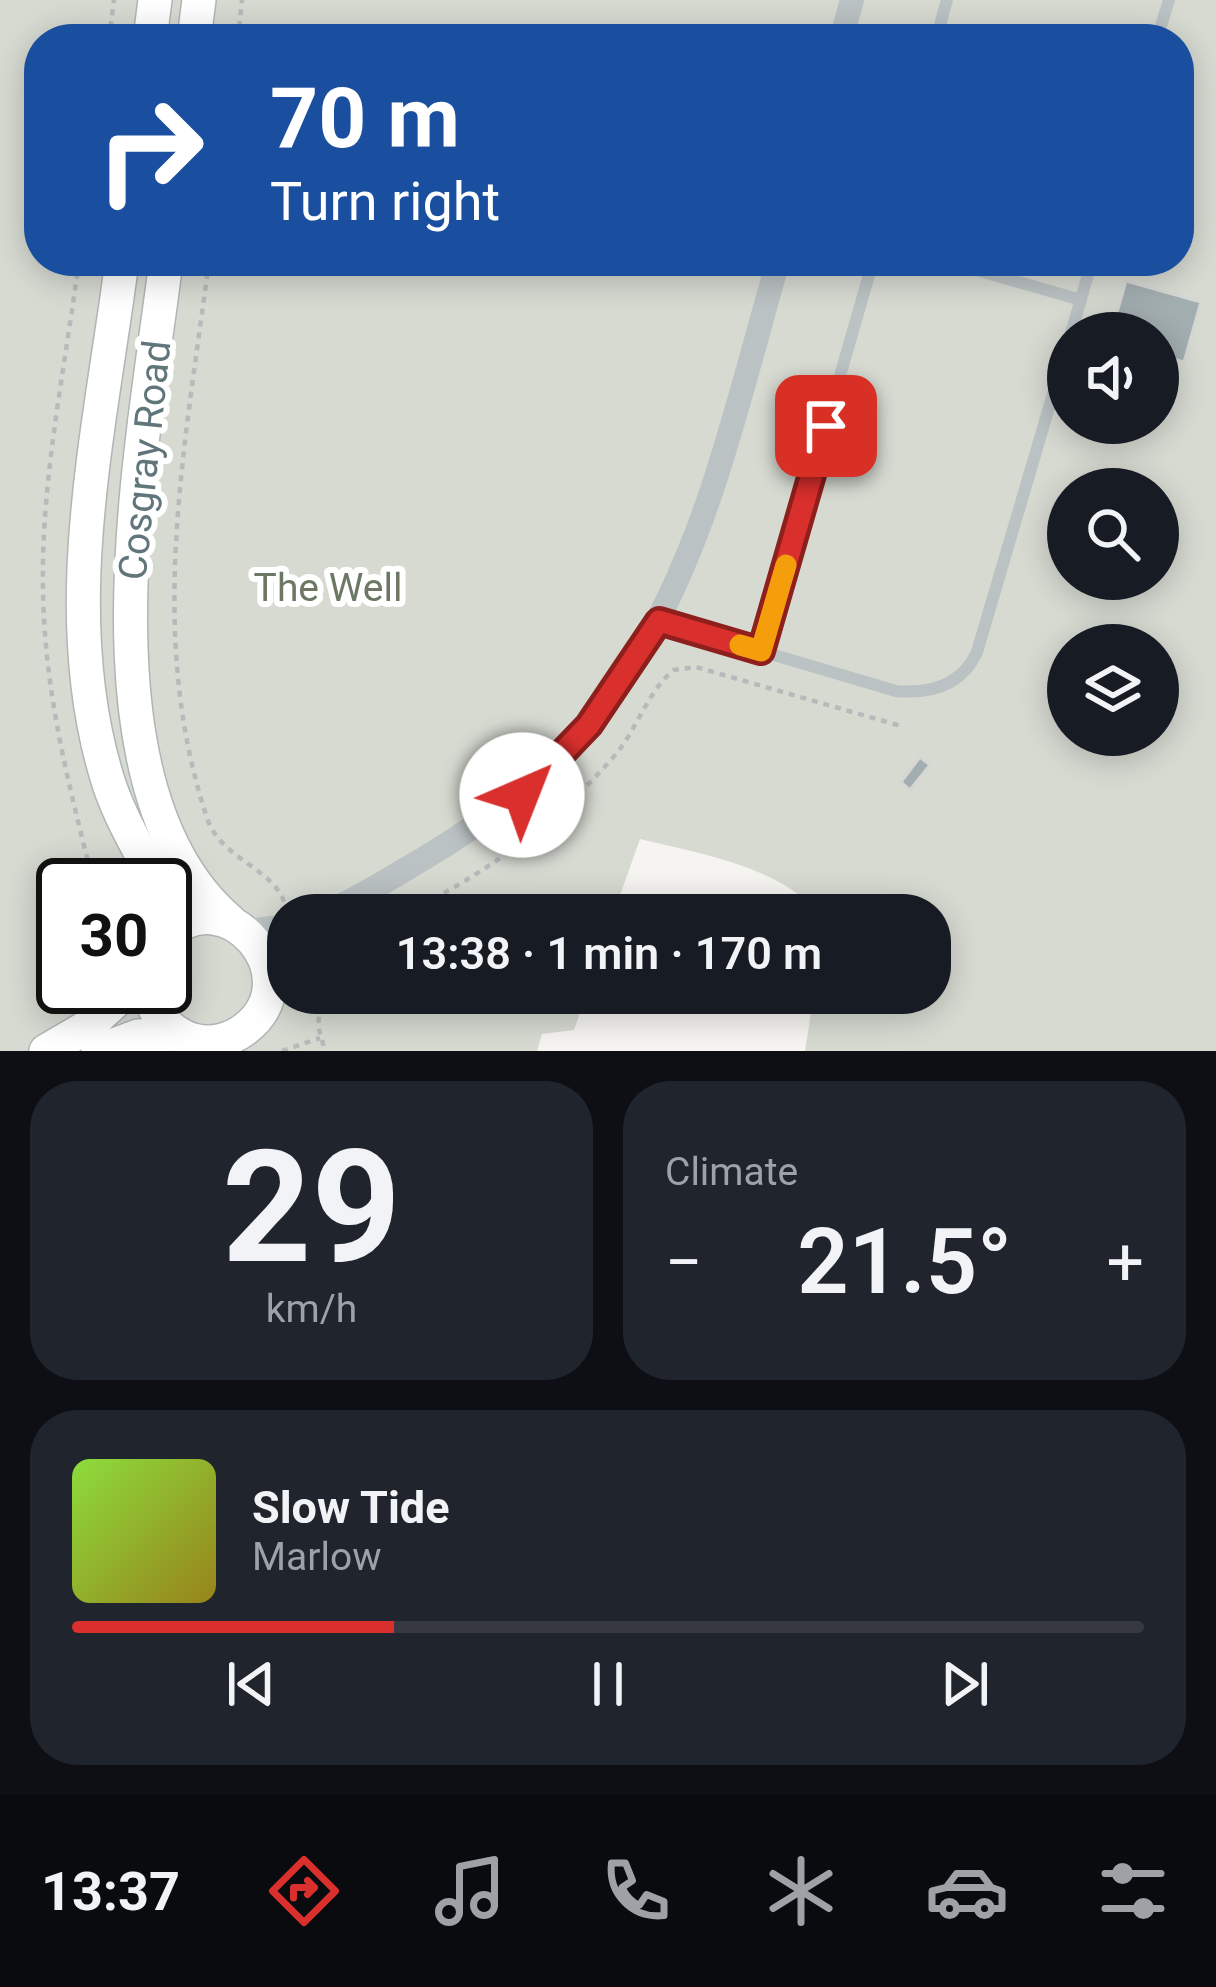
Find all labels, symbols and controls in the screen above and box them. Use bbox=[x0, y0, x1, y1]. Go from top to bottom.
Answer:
text: 70 m bbox=[270, 69, 460, 168]
icon: right bbox=[72, 72, 228, 228]
text: Turn right bbox=[270, 170, 500, 233]
map controls bbox=[1047, 312, 1179, 756]
button: sound bbox=[1047, 312, 1179, 444]
street label: Cosgray Road bbox=[110, 338, 180, 582]
pin bbox=[775, 375, 877, 477]
icon: arrive bbox=[793, 393, 859, 459]
button: search bbox=[1047, 468, 1179, 600]
park label: The Well bbox=[254, 565, 402, 611]
button: layers bbox=[1047, 624, 1179, 756]
position arrow bbox=[459, 732, 585, 858]
speed limit sign: 30 bbox=[36, 858, 192, 1014]
text: 13:38 · 1 min · 170 m bbox=[396, 927, 822, 980]
text: 29 bbox=[222, 1116, 401, 1299]
text: Climate bbox=[665, 1149, 798, 1195]
text: 21.5° bbox=[797, 1210, 1012, 1315]
text: − bbox=[665, 1224, 703, 1301]
text: + bbox=[1107, 1224, 1144, 1301]
text: km/h bbox=[266, 1286, 357, 1332]
text: Slow Tide bbox=[252, 1481, 450, 1534]
text: Marlow bbox=[252, 1534, 382, 1580]
icon: previous bbox=[218, 1651, 284, 1717]
icon: pause bbox=[575, 1651, 641, 1717]
icon: next bbox=[932, 1651, 998, 1717]
icon: directions bbox=[262, 1849, 346, 1933]
icon: music bbox=[428, 1849, 512, 1933]
icon: phone bbox=[594, 1849, 678, 1933]
icon: climate bbox=[759, 1849, 843, 1933]
icon: car bbox=[925, 1849, 1009, 1933]
icon: filters bbox=[1091, 1849, 1175, 1933]
text: 13:37 bbox=[41, 1860, 180, 1923]

